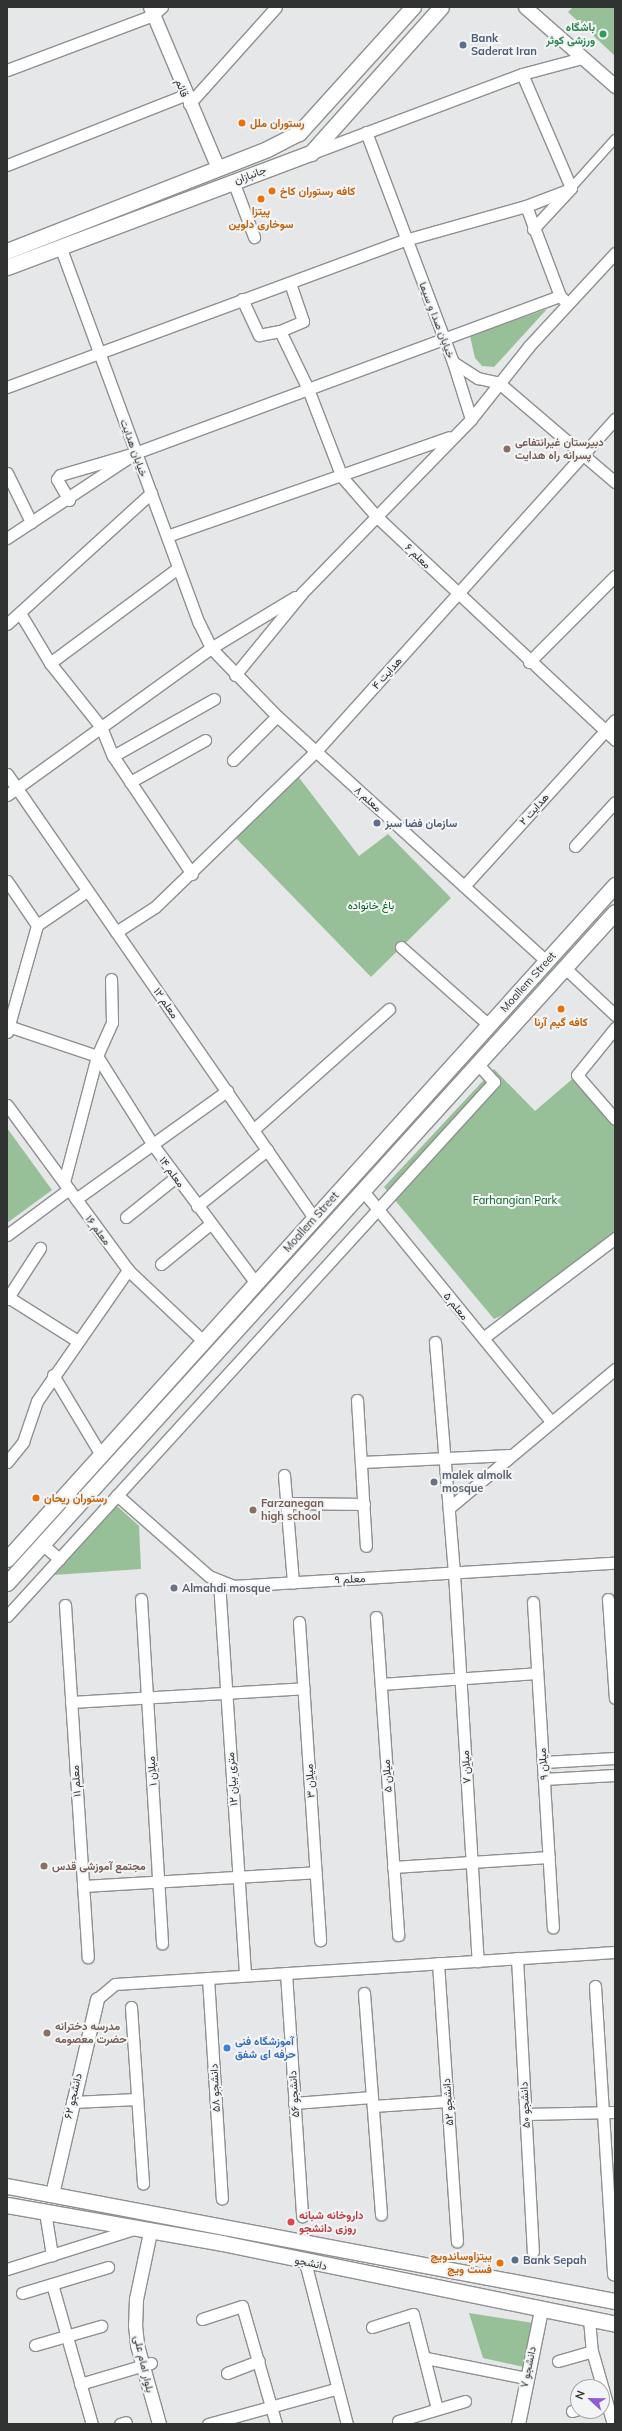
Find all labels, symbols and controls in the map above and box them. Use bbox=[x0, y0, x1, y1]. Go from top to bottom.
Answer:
place label: باشگاه ورزشی کوثر bbox=[546, 21, 595, 47]
marker: باشگاه ورزشی کوثر bbox=[598, 29, 608, 39]
place label: Bank Saderat Iran bbox=[471, 32, 537, 58]
marker: Bank Saderat Iran bbox=[458, 40, 468, 50]
street label: قائم bbox=[172, 77, 192, 99]
place label: رستوران ملل bbox=[250, 116, 305, 130]
marker: رستوران ملل bbox=[237, 118, 247, 128]
street label: جانبازان bbox=[232, 163, 268, 187]
place label: کافه رستوران کاخ bbox=[280, 184, 355, 198]
marker: کافه رستوران کاخ bbox=[267, 186, 277, 196]
marker: پیتزا سوخاری دلوین bbox=[256, 194, 266, 204]
place label: پیتزا سوخاری دلوین bbox=[229, 205, 293, 231]
street label: خیابان صدا و سیما bbox=[416, 280, 458, 360]
street label: خیابان هدایت bbox=[117, 417, 151, 479]
place label: دبیرستان غیرانتفاعی پسرانه راه هدایت bbox=[515, 436, 604, 462]
marker: دبیرستان غیرانتفاعی پسرانه راه هدایت bbox=[502, 444, 512, 454]
street label: معلم ۶ bbox=[402, 541, 434, 571]
street label: هدایت ۴ bbox=[369, 654, 405, 692]
street label: معلم ۸ bbox=[352, 783, 384, 815]
street label: هدایت ۲ bbox=[516, 790, 552, 828]
place label: سازمان فضا سبز bbox=[385, 816, 457, 830]
marker: سازمان فضا سبز bbox=[372, 818, 382, 828]
park label: باغ خانواده bbox=[348, 898, 394, 912]
street label: Moallem Street bbox=[498, 949, 558, 1015]
street label: معلم ۱۲ bbox=[151, 985, 181, 1021]
marker: کافه گیم آرنا bbox=[556, 1004, 566, 1014]
place label: کافه گیم آرنا bbox=[534, 1015, 588, 1029]
street label: معلم ۱۴ bbox=[156, 1154, 188, 1190]
street label: Moallem Street bbox=[281, 1189, 341, 1255]
park label: Farhangian Park bbox=[473, 1193, 557, 1207]
street label: معلم ۱۶ bbox=[82, 1212, 114, 1248]
street label: معلم ۵ bbox=[441, 1289, 471, 1323]
place label: malek almolk mosque bbox=[442, 1469, 512, 1495]
marker: malek almolk mosque bbox=[429, 1477, 439, 1487]
place label: رستوران ریحان bbox=[44, 1491, 107, 1505]
marker: رستوران ریحان bbox=[31, 1493, 41, 1503]
place label: Farzanegan high school bbox=[261, 1497, 324, 1523]
marker: Farzanegan high school bbox=[248, 1505, 258, 1515]
street label: معلم ۹ bbox=[334, 1572, 366, 1586]
place label: Almahdi mosque bbox=[182, 1581, 270, 1595]
marker: Almahdi mosque bbox=[169, 1583, 179, 1593]
street label: میلان ۹ bbox=[535, 1748, 551, 1780]
street label: میلان ۷ bbox=[459, 1750, 473, 1784]
street label: ۱۲ متری بیان bbox=[224, 1752, 240, 1806]
street label: میلان ۱ bbox=[144, 1756, 160, 1786]
street label: میلان ۵ bbox=[379, 1759, 395, 1793]
street label: میلان ۳ bbox=[302, 1764, 318, 1798]
street label: معلم ۱۱ bbox=[68, 1765, 84, 1797]
place label: مجتمع آموزشی قدس bbox=[52, 1859, 146, 1873]
marker: مجتمع آموزشی قدس bbox=[39, 1861, 49, 1871]
place label: مدرسه دخترانه حضرت معصومه bbox=[55, 2020, 127, 2046]
marker: مدرسه دخترانه حضرت معصومه bbox=[42, 2028, 52, 2038]
place label: آموزشگاه فنی حرفه ای شفق bbox=[235, 2035, 296, 2061]
marker: آموزشگاه فنی حرفه ای شفق bbox=[222, 2043, 232, 2053]
street label: دانشجو ۵۸ bbox=[207, 2063, 223, 2113]
street label: دانشجو ۵۶ bbox=[286, 2070, 302, 2118]
street label: دانشجو ۶۲ bbox=[61, 2072, 85, 2120]
street label: دانشجو ۵۲ bbox=[440, 2078, 456, 2126]
street label: دانشجو ۵۰ bbox=[517, 2081, 533, 2129]
place label: داروخانه شبانه روزی دانشجو bbox=[299, 2209, 364, 2235]
marker: داروخانه شبانه روزی دانشجو bbox=[286, 2217, 296, 2227]
place label: پیتزاوساندویچ فست ویچ bbox=[430, 2250, 492, 2276]
street label: دانشجو bbox=[294, 2253, 328, 2273]
place label: Bank Sepah bbox=[523, 2253, 587, 2267]
marker: Bank Sepah bbox=[510, 2255, 520, 2265]
marker: پیتزاوساندویچ فست ویچ bbox=[495, 2258, 505, 2268]
street label: بلوار امام علی bbox=[131, 2334, 157, 2394]
street label: دانشجو ۷ bbox=[517, 2345, 539, 2389]
north arrow bbox=[570, 2379, 610, 2419]
text: N bbox=[572, 2388, 588, 2401]

